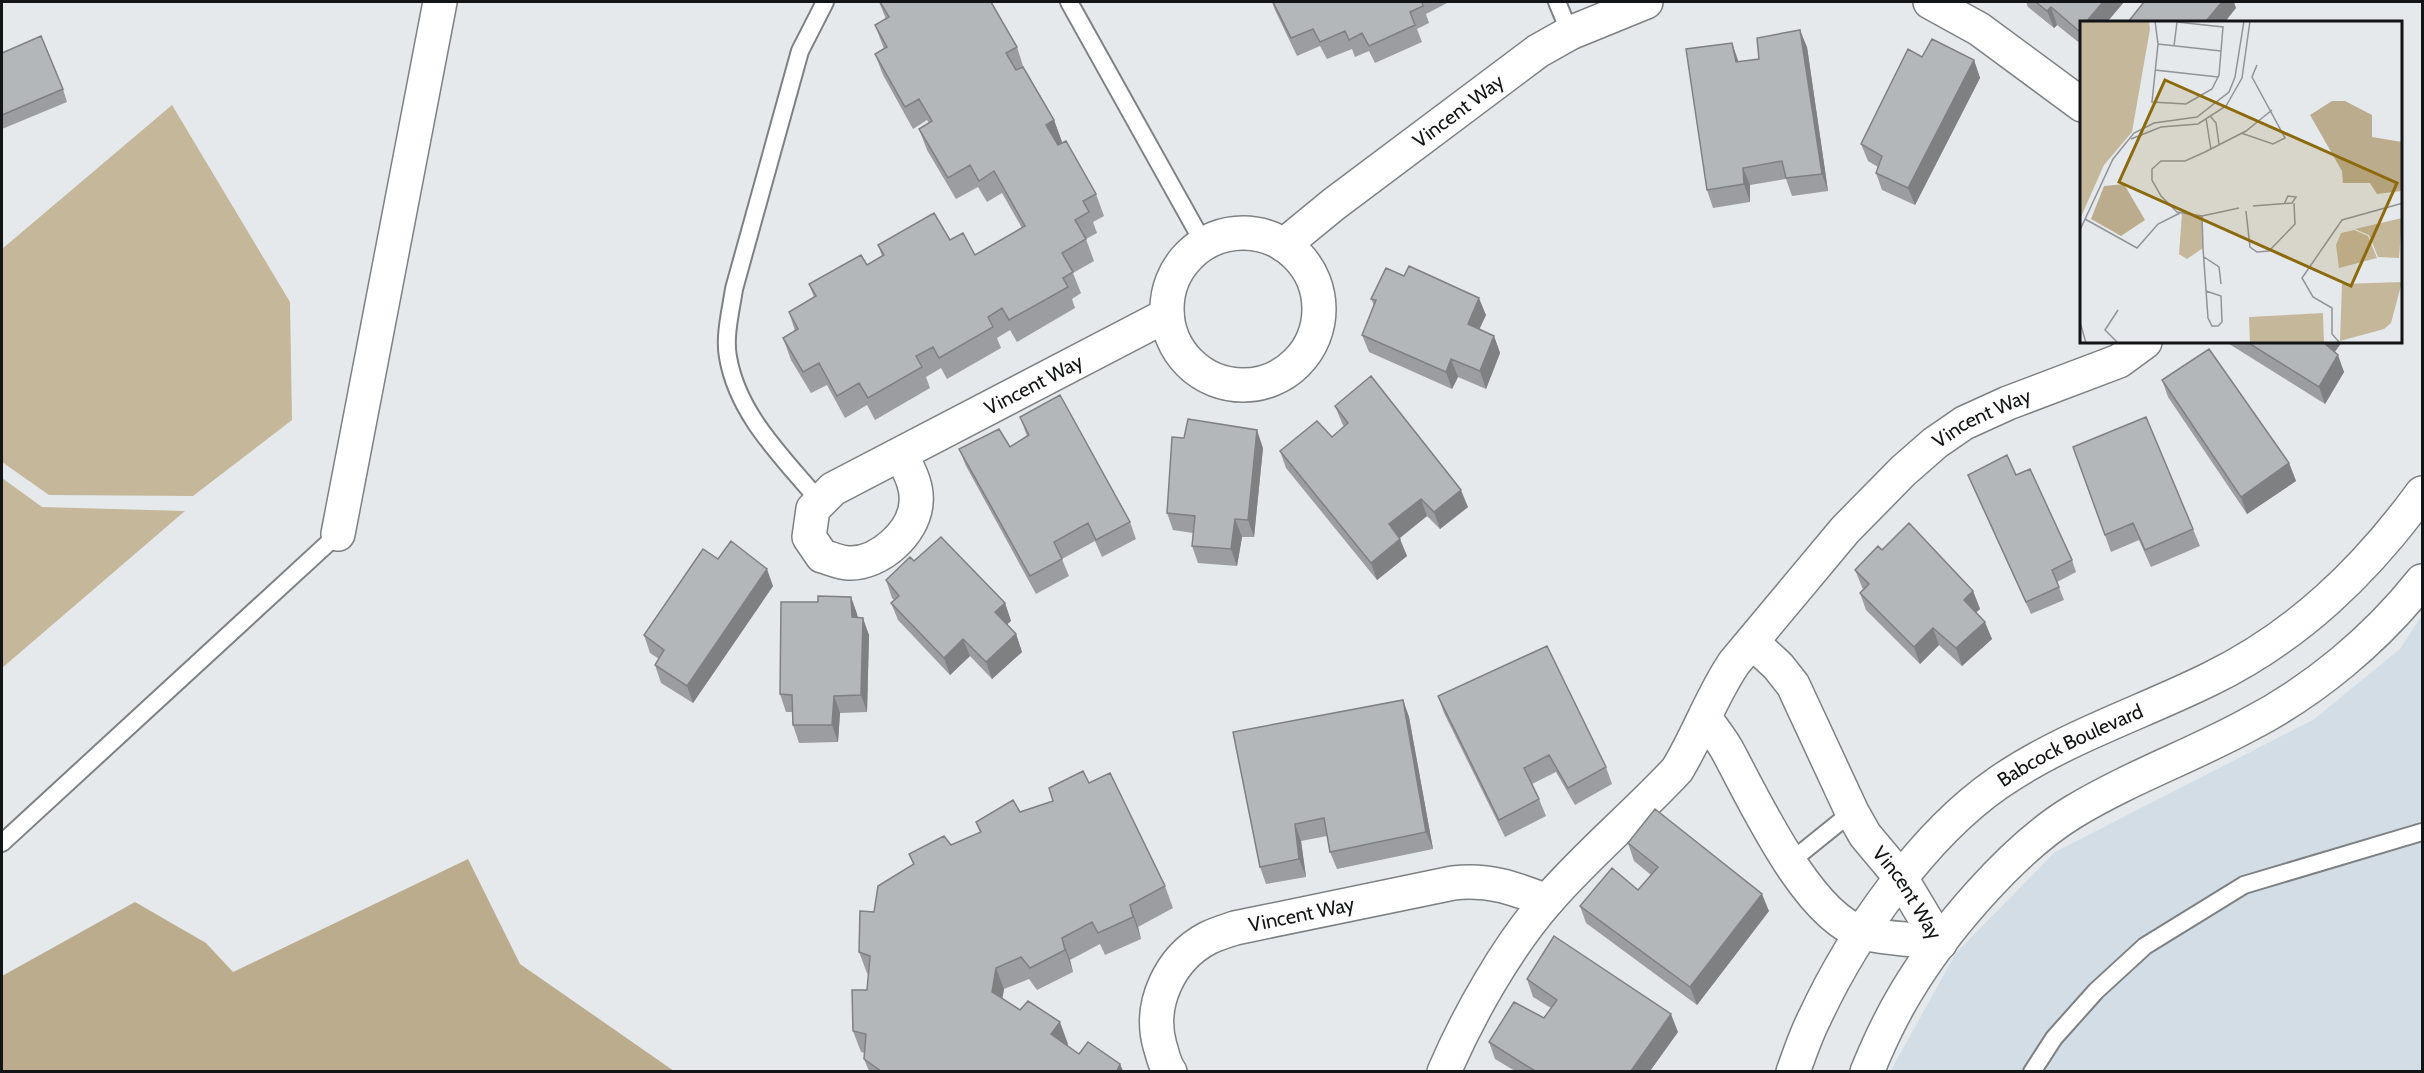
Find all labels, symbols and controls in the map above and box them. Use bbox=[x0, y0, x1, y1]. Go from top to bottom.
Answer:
inset map bbox=[2080, 21, 2403, 344]
street label: Vincent Way bbox=[1408, 69, 1508, 153]
street label: Vincent Way bbox=[980, 349, 1087, 420]
street label: Vincent Way bbox=[1928, 383, 2034, 453]
street label: Babcock Boulevard bbox=[1993, 699, 2147, 792]
street label: Vincent Way bbox=[1867, 841, 1947, 944]
street label: Vincent Way bbox=[1246, 892, 1356, 937]

